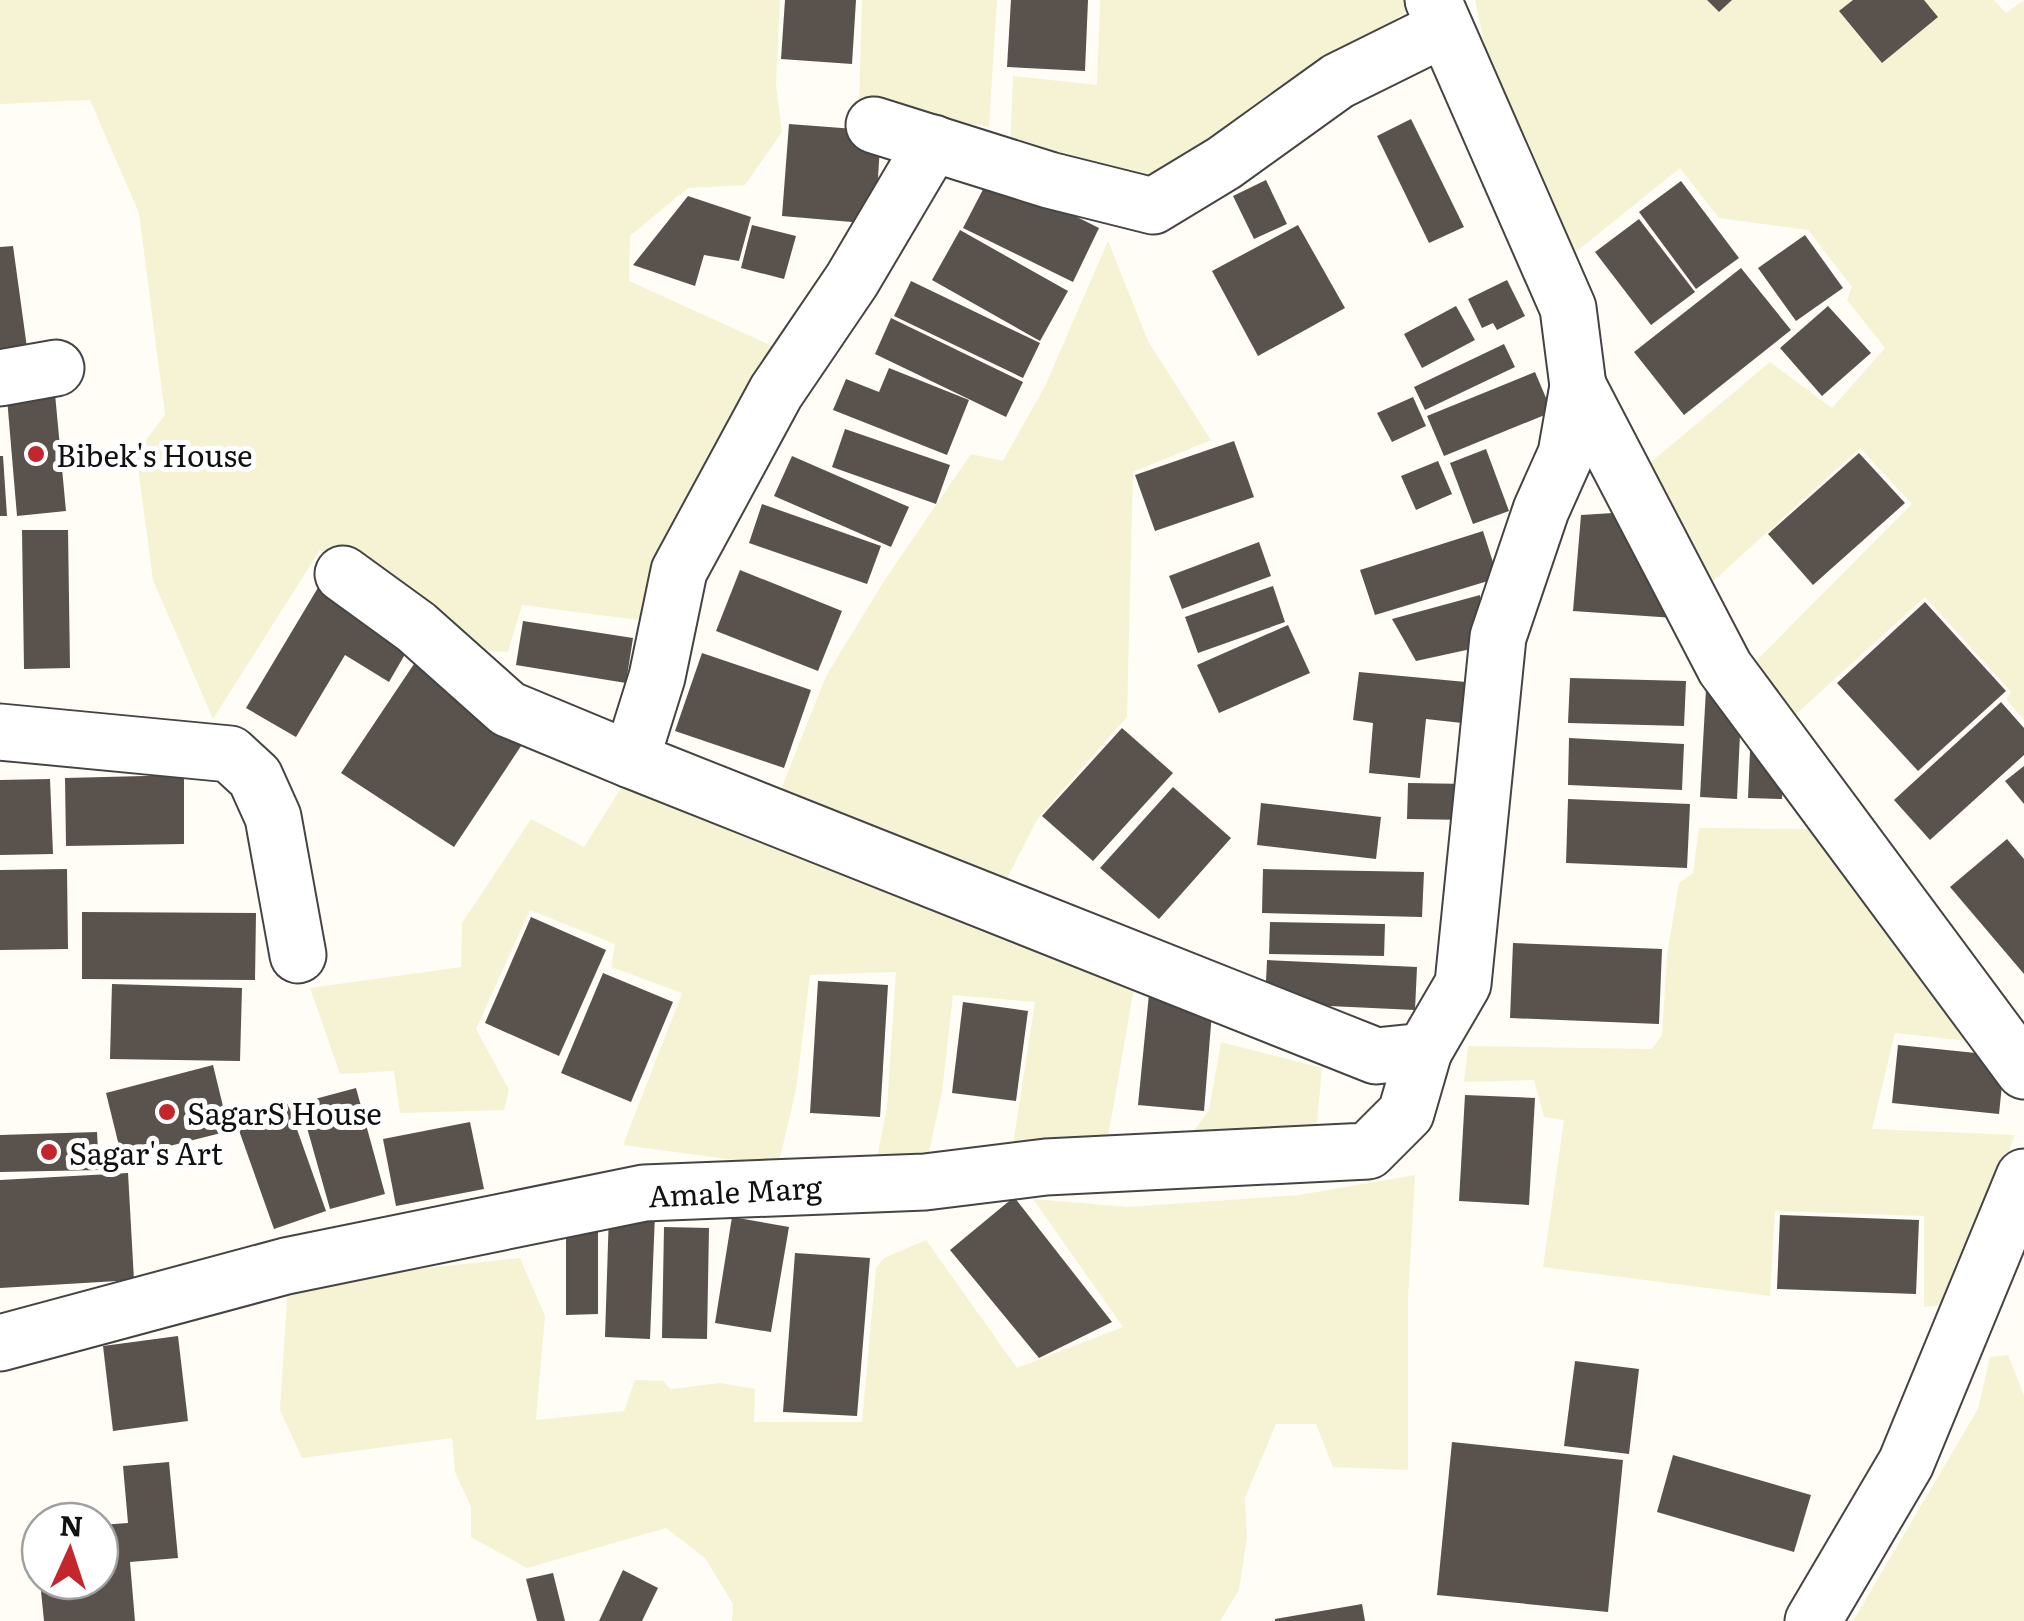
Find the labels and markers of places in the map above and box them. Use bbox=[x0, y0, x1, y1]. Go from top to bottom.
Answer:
place label: Bibek's House bbox=[56, 432, 253, 476]
marker: Bibek's House bbox=[25, 443, 47, 465]
place label: SagarS House bbox=[187, 1090, 382, 1134]
marker: SagarS House bbox=[156, 1101, 178, 1123]
place label: Sagar's Art bbox=[69, 1130, 223, 1174]
marker: Sagar's Art bbox=[38, 1141, 60, 1163]

